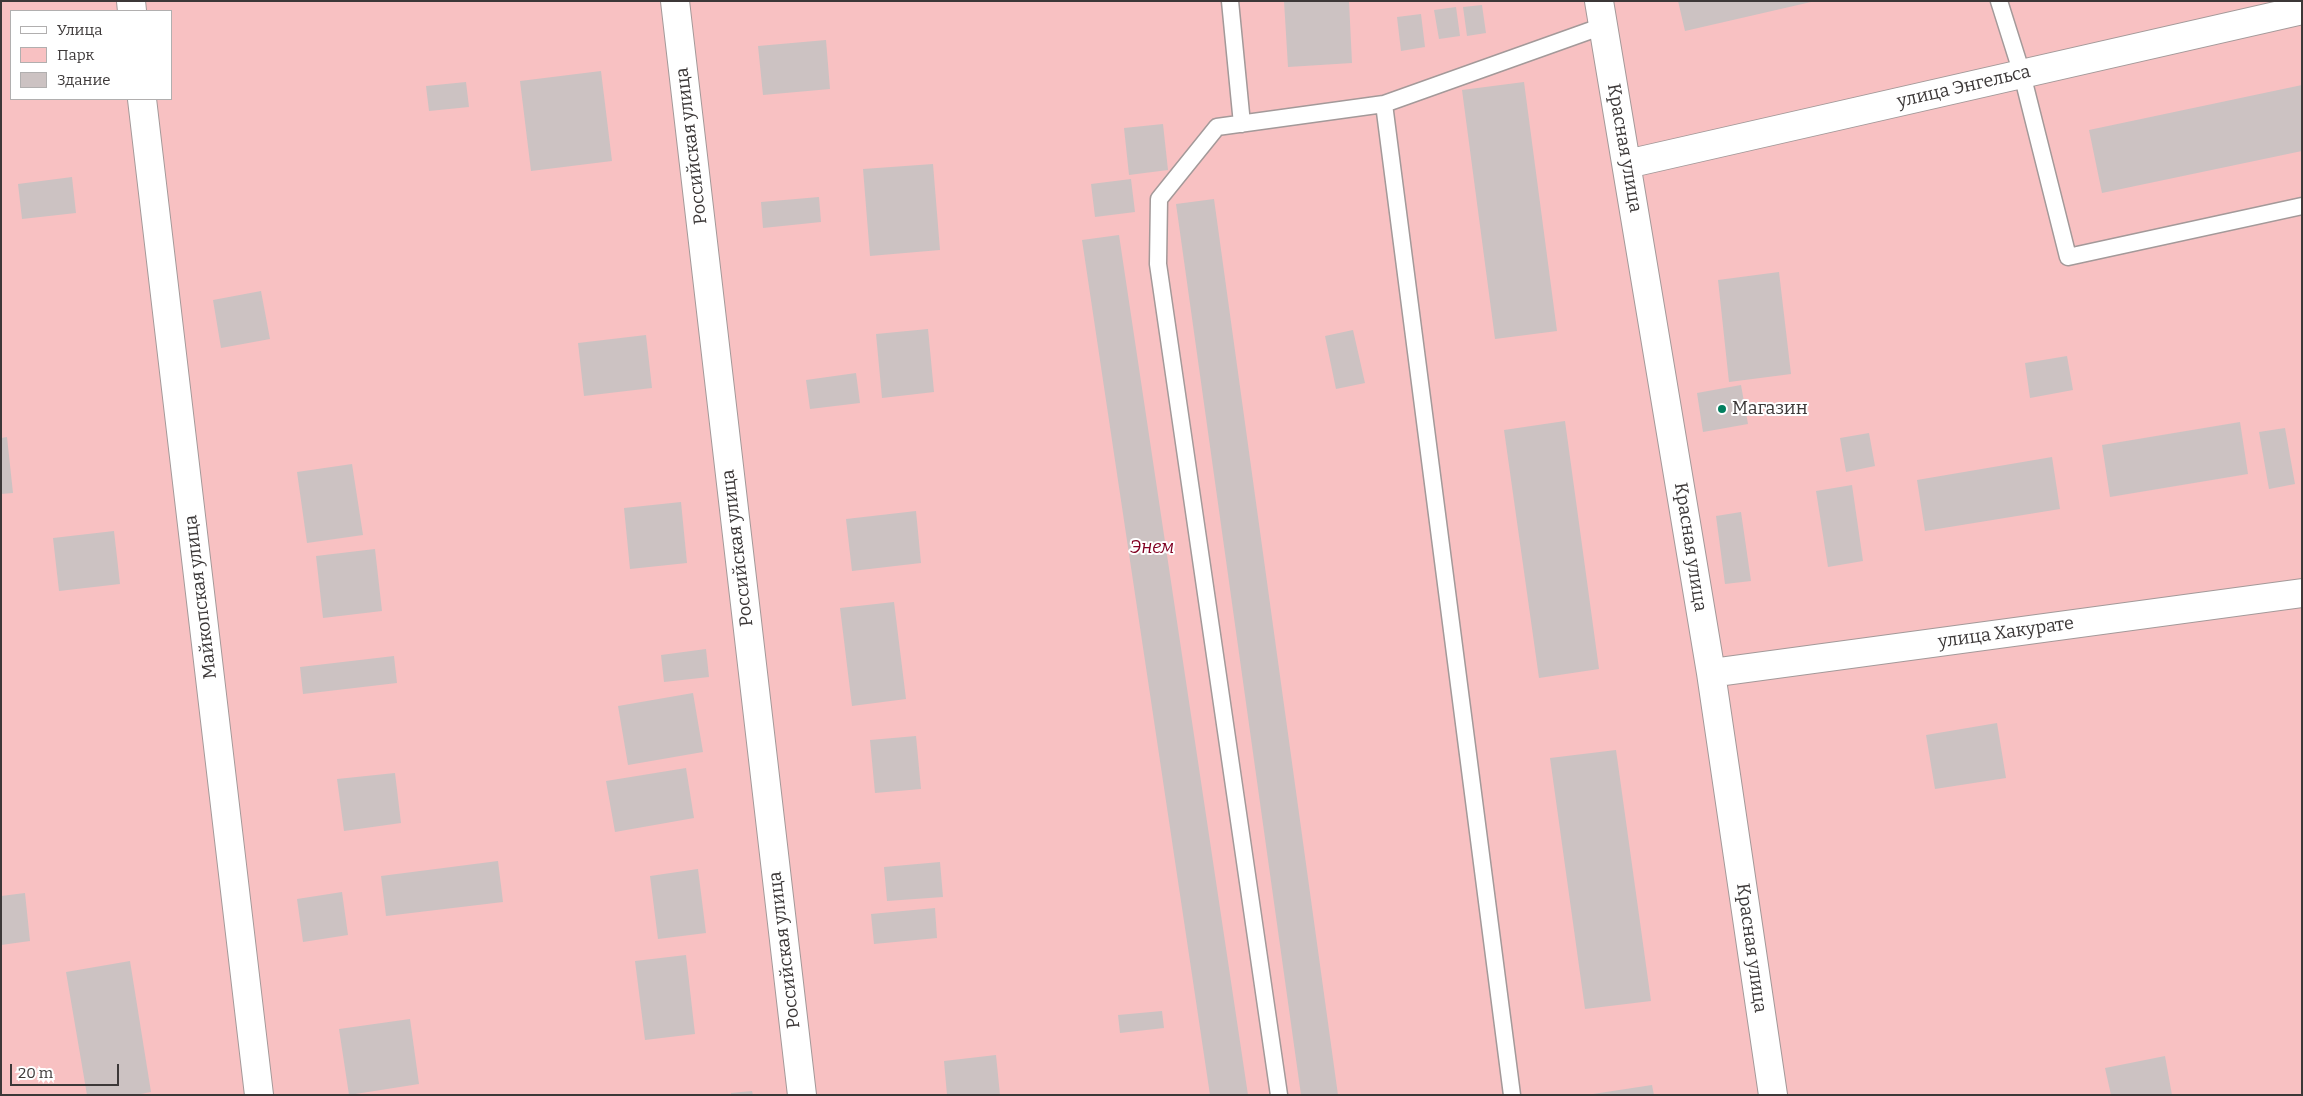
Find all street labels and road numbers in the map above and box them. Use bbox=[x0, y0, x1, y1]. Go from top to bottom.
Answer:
street label: улица Энгельса bbox=[1895, 61, 2033, 113]
street label: Российская улица bbox=[672, 66, 712, 226]
street label: Красная улица bbox=[1602, 82, 1646, 214]
street label: Российская улица bbox=[718, 468, 758, 628]
street label: Красная улица bbox=[1669, 481, 1711, 613]
street label: Майкопская улица bbox=[180, 514, 222, 680]
street label: улица Хакурате bbox=[1937, 613, 2075, 653]
street label: Российская улица bbox=[765, 870, 805, 1030]
street label: Красная улица bbox=[1731, 882, 1771, 1014]

